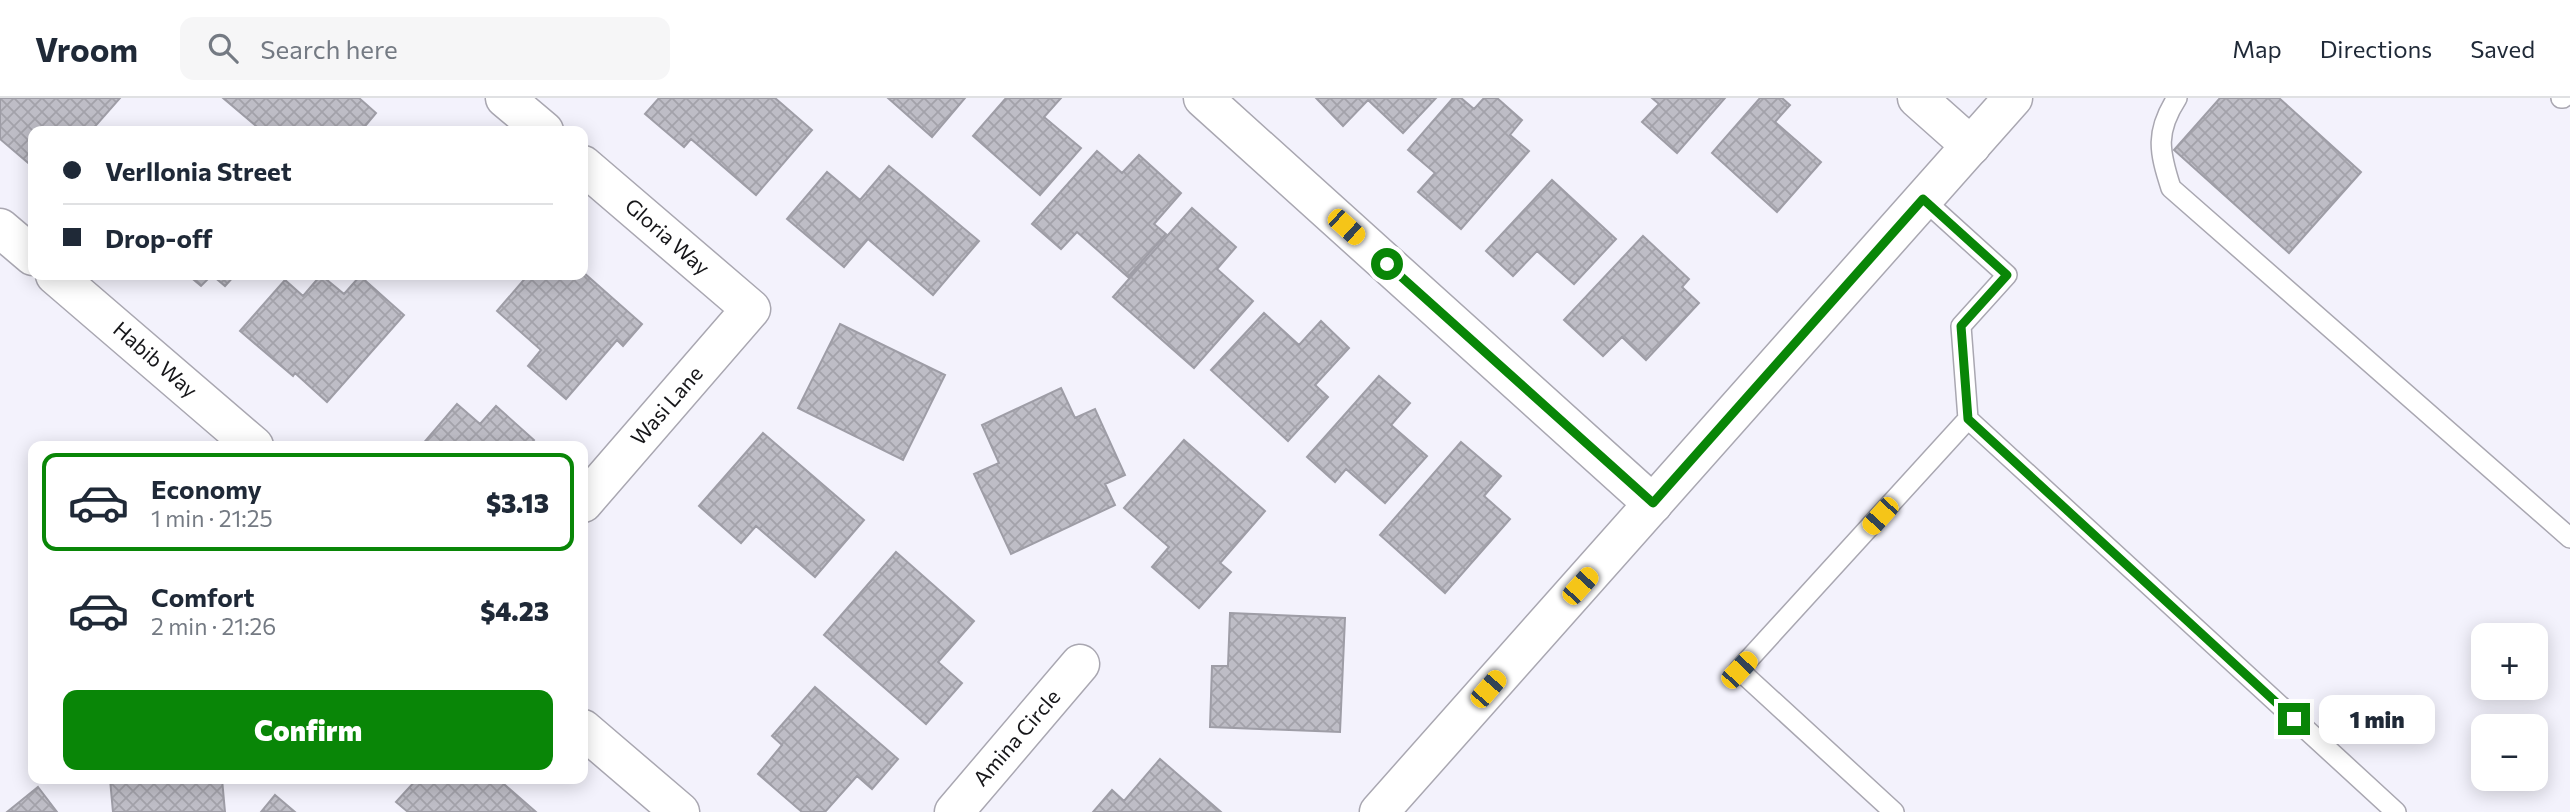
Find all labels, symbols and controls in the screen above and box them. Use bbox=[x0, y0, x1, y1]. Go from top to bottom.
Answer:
search box bbox=[180, 17, 670, 80]
text: Vroom bbox=[35, 28, 138, 69]
icon: search bbox=[204, 29, 242, 67]
text: Search here bbox=[260, 33, 398, 64]
text: Map bbox=[2232, 34, 2282, 63]
text: Directions bbox=[2320, 34, 2432, 63]
text: Saved bbox=[2470, 34, 2535, 63]
text: Verllonia Street bbox=[105, 155, 292, 186]
street label: Gloria Way bbox=[621, 192, 716, 279]
car bbox=[1324, 205, 1369, 249]
text: Drop-off bbox=[105, 222, 212, 253]
route start bbox=[1371, 248, 1403, 280]
street label: Habib Way bbox=[109, 316, 203, 402]
street label: Wasi Lane bbox=[625, 360, 707, 450]
icon: car bbox=[67, 471, 130, 534]
text: Economy bbox=[151, 473, 262, 504]
text: $3.13 bbox=[486, 487, 549, 518]
car bbox=[1859, 493, 1902, 539]
text: 1 min · 21:25 bbox=[151, 504, 273, 532]
car bbox=[1559, 563, 1602, 609]
icon: car bbox=[67, 579, 130, 642]
text: Comfort bbox=[151, 581, 254, 612]
text: $4.23 bbox=[480, 595, 549, 626]
text: 2 min · 21:26 bbox=[151, 612, 276, 640]
map controls bbox=[2471, 623, 2548, 791]
button: + bbox=[2471, 623, 2548, 700]
car bbox=[1717, 647, 1762, 693]
car bbox=[1467, 666, 1510, 712]
street label: Amina Circle bbox=[967, 684, 1065, 790]
button: Confirm bbox=[63, 690, 553, 770]
callout: 1 min bbox=[2318, 694, 2434, 744]
route end bbox=[2278, 703, 2310, 735]
text: 1 min bbox=[2349, 705, 2405, 733]
button: − bbox=[2471, 714, 2548, 791]

